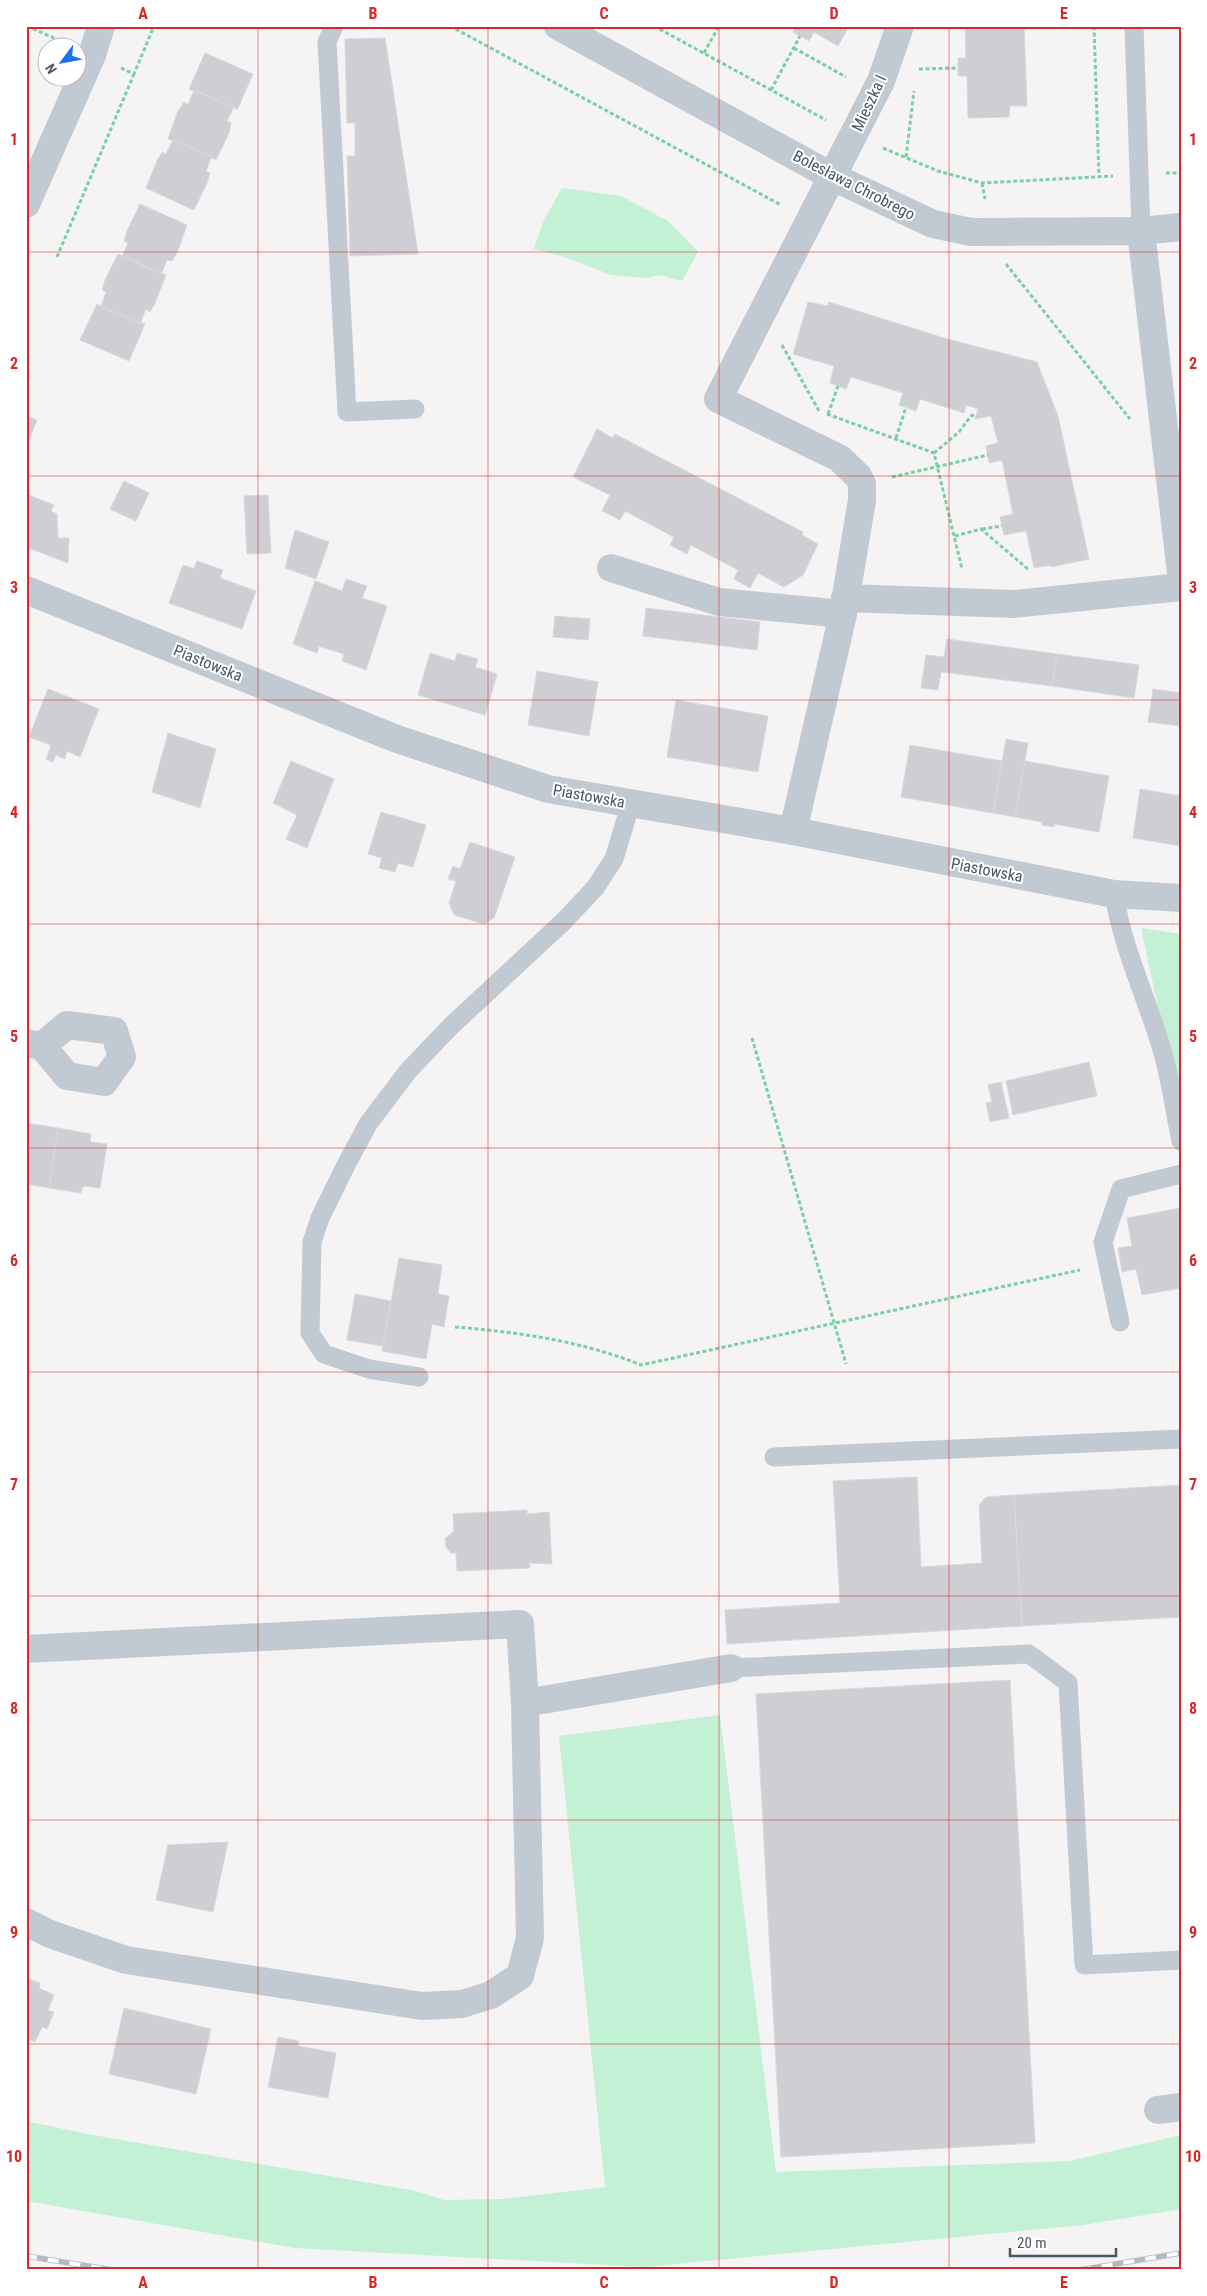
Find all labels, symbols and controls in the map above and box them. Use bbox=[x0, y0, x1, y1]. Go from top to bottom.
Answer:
text: A bbox=[138, 4, 148, 23]
text: B bbox=[369, 4, 378, 23]
text: C bbox=[599, 4, 609, 23]
text: D bbox=[829, 4, 839, 23]
text: E bbox=[1060, 4, 1068, 23]
north arrow bbox=[38, 38, 88, 88]
text: N bbox=[42, 61, 60, 77]
street label: Mieszka I bbox=[848, 72, 890, 134]
text: 1 bbox=[10, 130, 18, 149]
text: 1 bbox=[1189, 130, 1197, 149]
street label: Bolesława Chrobrego bbox=[790, 146, 918, 224]
text: 2 bbox=[10, 354, 18, 373]
text: 2 bbox=[1189, 354, 1197, 373]
text: 3 bbox=[10, 578, 18, 597]
text: 3 bbox=[1189, 578, 1197, 597]
street label: Piastowska bbox=[171, 641, 245, 685]
street label: Piastowska bbox=[552, 780, 626, 812]
text: 4 bbox=[10, 803, 18, 822]
text: 4 bbox=[1189, 803, 1197, 822]
street label: Piastowska bbox=[950, 854, 1024, 886]
text: 5 bbox=[10, 1027, 18, 1046]
text: 5 bbox=[1189, 1027, 1197, 1046]
text: 6 bbox=[10, 1251, 18, 1270]
text: 6 bbox=[1189, 1251, 1197, 1270]
text: 7 bbox=[10, 1475, 18, 1494]
text: 7 bbox=[1189, 1475, 1197, 1494]
text: 8 bbox=[10, 1699, 18, 1718]
text: 8 bbox=[1189, 1699, 1197, 1718]
text: 9 bbox=[10, 1923, 18, 1942]
text: 9 bbox=[1189, 1923, 1197, 1942]
text: 10 bbox=[6, 2147, 22, 2166]
text: 10 bbox=[1185, 2147, 1201, 2166]
scale bar bbox=[1010, 2226, 1116, 2258]
text: 20 m bbox=[1017, 2234, 1047, 2252]
text: A bbox=[138, 2273, 148, 2292]
text: B bbox=[369, 2273, 378, 2292]
text: C bbox=[599, 2273, 609, 2292]
text: D bbox=[829, 2273, 839, 2292]
text: E bbox=[1060, 2273, 1068, 2292]

